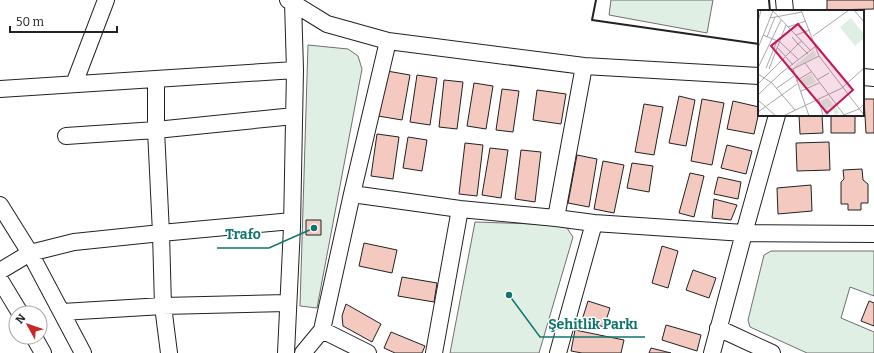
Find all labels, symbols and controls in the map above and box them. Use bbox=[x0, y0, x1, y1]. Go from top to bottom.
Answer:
scale bar bbox=[10, 8, 117, 34]
inset map bbox=[758, 10, 864, 116]
text: 50 m bbox=[16, 15, 45, 29]
callout: Trafo bbox=[217, 222, 269, 248]
text: Trafo bbox=[225, 226, 261, 243]
north arrow bbox=[8, 305, 48, 345]
text: N bbox=[13, 311, 29, 326]
callout: Şehitlik Parkı bbox=[540, 311, 645, 337]
text: Şehitlik Parkı bbox=[548, 316, 638, 333]

